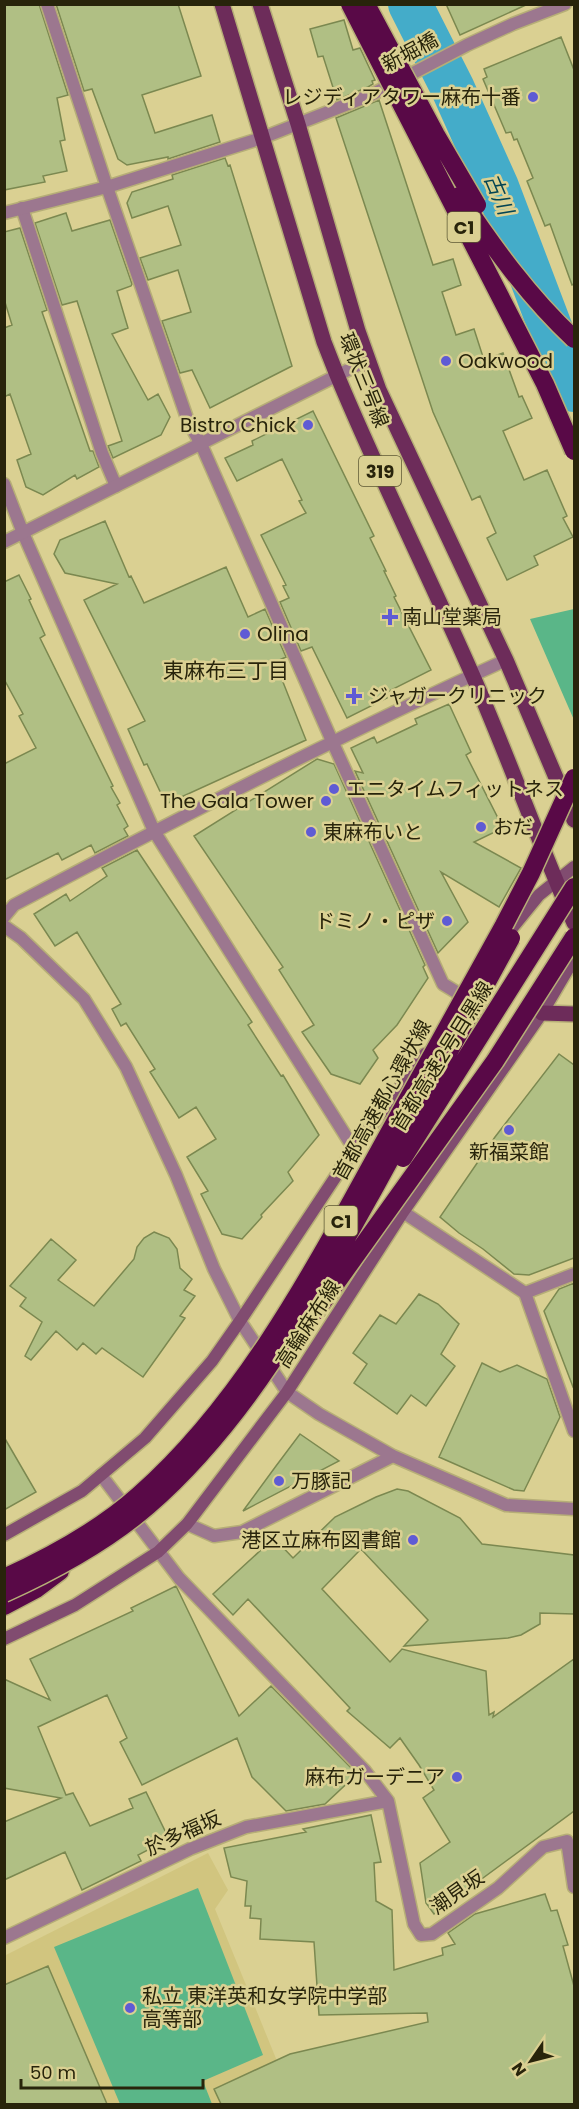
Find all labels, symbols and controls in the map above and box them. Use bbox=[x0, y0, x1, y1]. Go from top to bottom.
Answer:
street label: 新堀橋 bbox=[377, 26, 443, 78]
place label: レジディアタワー麻布十番 bbox=[282, 83, 521, 111]
marker: レジディアタワー麻布十番 bbox=[526, 90, 540, 104]
water label: 古川 bbox=[477, 169, 521, 221]
road number: C1 bbox=[448, 212, 480, 242]
street label: 環状三号線 bbox=[332, 328, 396, 432]
place label: Oakwood bbox=[458, 347, 553, 375]
marker: Oakwood bbox=[439, 354, 453, 368]
place label: Bistro Chick bbox=[180, 411, 297, 439]
marker: Bistro Chick bbox=[301, 418, 315, 432]
road number: 319 bbox=[359, 456, 401, 486]
place label: 南山堂薬局 bbox=[402, 603, 502, 631]
marker: 南山堂薬局 bbox=[383, 610, 397, 624]
place label: Olina bbox=[257, 620, 309, 648]
marker: Olina bbox=[238, 627, 252, 641]
district label: 東麻布三丁目 bbox=[163, 656, 289, 685]
place label: ジャガークリニック bbox=[368, 682, 547, 710]
marker: ジャガークリニック bbox=[345, 687, 363, 705]
place label: エニタイムフィットネス bbox=[346, 775, 564, 803]
marker: エニタイムフィットネス bbox=[327, 782, 341, 796]
place label: The Gala Tower bbox=[160, 787, 314, 815]
marker: The Gala Tower bbox=[319, 794, 333, 808]
place label: おだ bbox=[493, 813, 533, 841]
place label: 東麻布いと bbox=[323, 818, 423, 846]
marker: おだ bbox=[474, 820, 488, 834]
marker: 東麻布いと bbox=[304, 825, 318, 839]
place label: ドミノ・ピザ bbox=[315, 907, 435, 935]
marker: ドミノ・ピザ bbox=[440, 914, 454, 928]
street label: 首都高速2号目黒線 bbox=[385, 976, 499, 1136]
street label: 首都高速都心環状線 bbox=[326, 1014, 438, 1186]
marker: 新福菜館 bbox=[502, 1123, 516, 1137]
place label: 新福菜館 bbox=[469, 1138, 549, 1166]
road number: C1 bbox=[324, 1206, 358, 1236]
street label: 高輪麻布線 bbox=[269, 1274, 347, 1374]
place label: 万豚記 bbox=[291, 1467, 351, 1495]
marker: 万豚記 bbox=[272, 1474, 286, 1488]
place label: 港区立麻布図書館 bbox=[241, 1526, 401, 1554]
marker: 港区立麻布図書館 bbox=[406, 1533, 420, 1547]
place label: 麻布ガーデニア bbox=[305, 1763, 445, 1791]
marker: 麻布ガーデニア bbox=[450, 1770, 464, 1784]
street label: 於多福坂 bbox=[141, 1804, 225, 1862]
street label: 潮見坂 bbox=[424, 1863, 490, 1921]
place label: 私立 東洋英和女学院中学部 高等部 bbox=[142, 1982, 387, 2033]
marker: 私立 東洋英和女学院中学部 高等部 bbox=[123, 2001, 137, 2015]
north arrow bbox=[501, 2031, 561, 2091]
scale bar bbox=[21, 2052, 202, 2090]
text: N bbox=[506, 2058, 532, 2081]
text: 50 m bbox=[30, 2060, 76, 2085]

